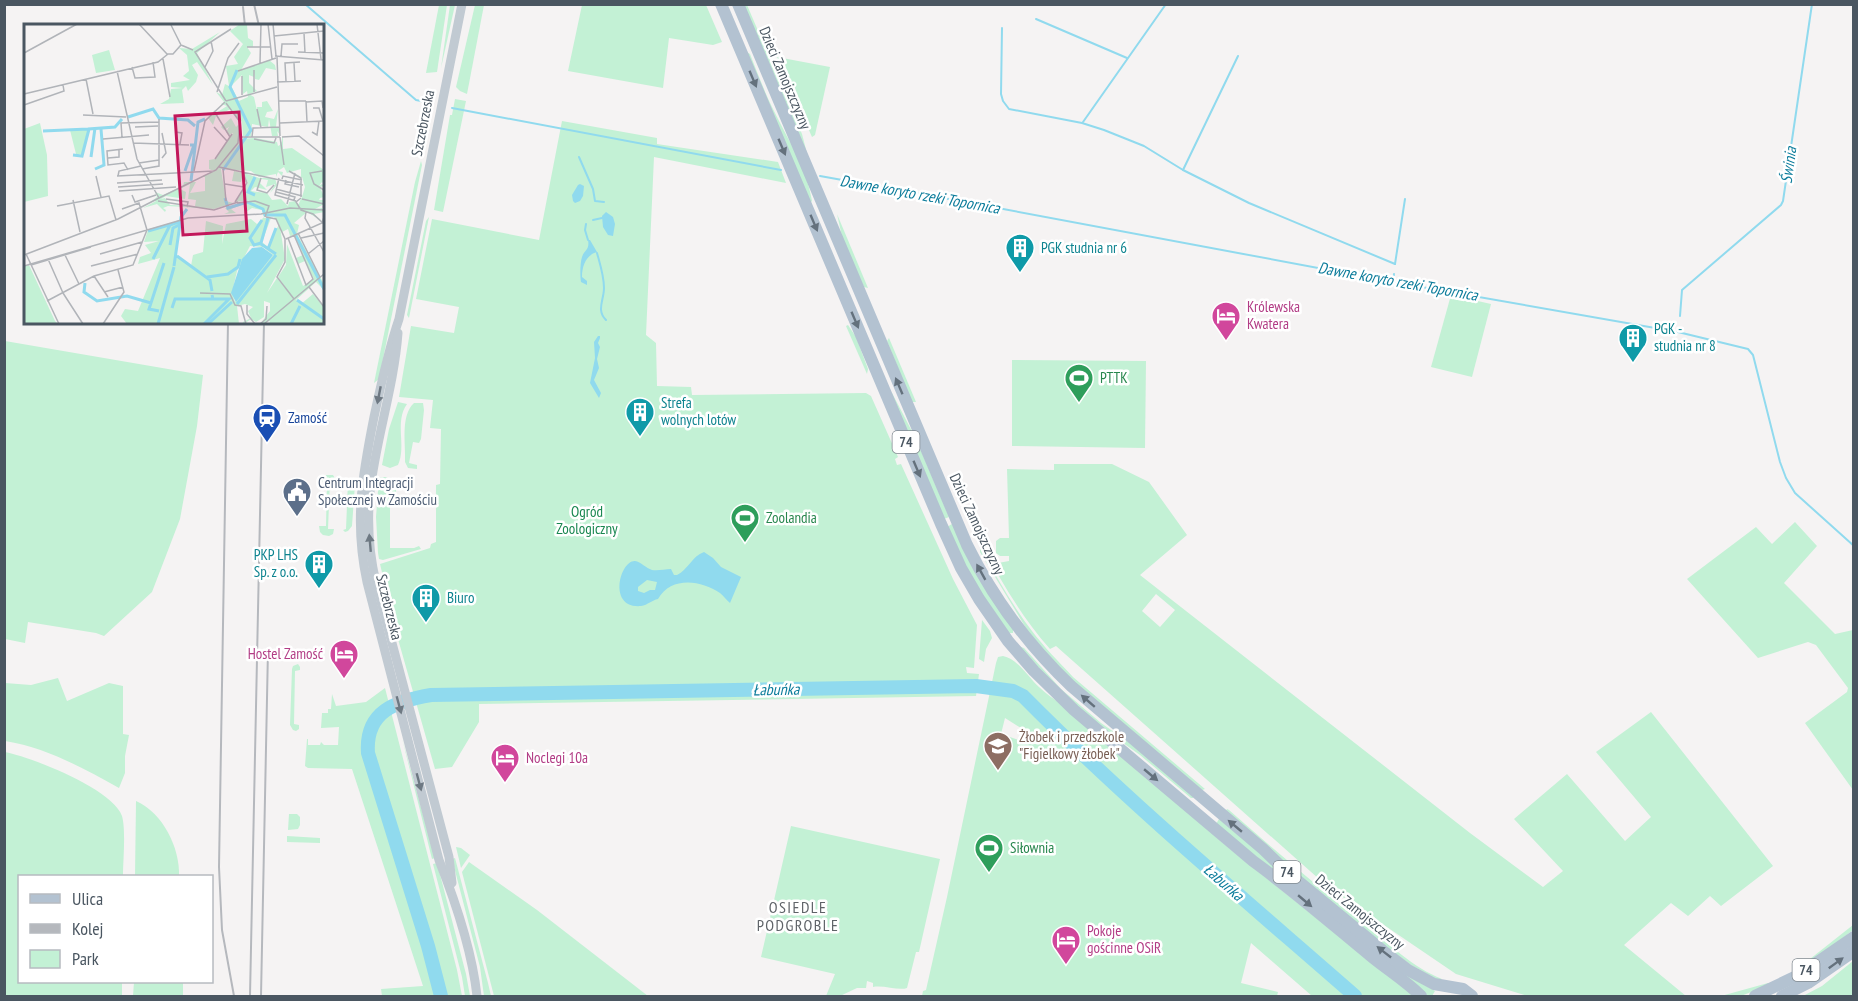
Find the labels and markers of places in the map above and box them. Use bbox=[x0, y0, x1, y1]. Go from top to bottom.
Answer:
building icon: PGK studnia nr 6 bbox=[1004, 232, 1036, 274]
place label: PGK studnia nr 6 bbox=[1041, 238, 1127, 257]
place label: Królewska Kwatera bbox=[1247, 297, 1300, 333]
hotel icon: Królewska Kwatera bbox=[1210, 300, 1242, 342]
place label: PGK - studnia nr 8 bbox=[1654, 319, 1716, 355]
building icon: PGK - studnia nr 8 bbox=[1617, 322, 1649, 364]
sports icon: PTTK bbox=[1063, 362, 1095, 404]
place label: PTTK bbox=[1100, 368, 1128, 387]
place label: Strefa wolnych lotów bbox=[661, 393, 736, 429]
building icon: Strefa wolnych lotów bbox=[624, 396, 656, 438]
station icon: Zamość bbox=[251, 402, 283, 444]
place label: Zamość bbox=[288, 408, 328, 427]
place label: Centrum Integracji Społecznej w Zamościu bbox=[318, 473, 437, 509]
public building icon: Centrum Integracji Społecznej w Zamościu bbox=[281, 476, 313, 518]
sports icon: Zoolandia bbox=[729, 502, 761, 544]
place label: Zoolandia bbox=[766, 508, 817, 527]
place label: PKP LHS Sp. z o.o. bbox=[254, 545, 298, 581]
building icon: PKP LHS Sp. z o.o. bbox=[303, 548, 335, 590]
building icon: Biuro bbox=[410, 582, 442, 624]
place label: Biuro bbox=[447, 588, 474, 607]
hotel icon: Hostel Zamość bbox=[328, 638, 360, 680]
place label: Hostel Zamość bbox=[248, 644, 324, 663]
place label: Żłobek i przedszkole "Figielkowy żłobek" bbox=[1019, 727, 1124, 763]
school or university icon: Żłobek i przedszkole "Figielkowy żłobek" bbox=[982, 730, 1014, 772]
hotel icon: Noclegi 10a bbox=[489, 742, 521, 784]
place label: Noclegi 10a bbox=[526, 748, 588, 767]
sports icon: Siłownia bbox=[973, 832, 1005, 874]
place label: Siłownia bbox=[1010, 838, 1054, 857]
place label: Pokoje gościnne OSiR bbox=[1087, 921, 1161, 957]
hotel icon: Pokoje gościnne OSiR bbox=[1050, 924, 1082, 966]

